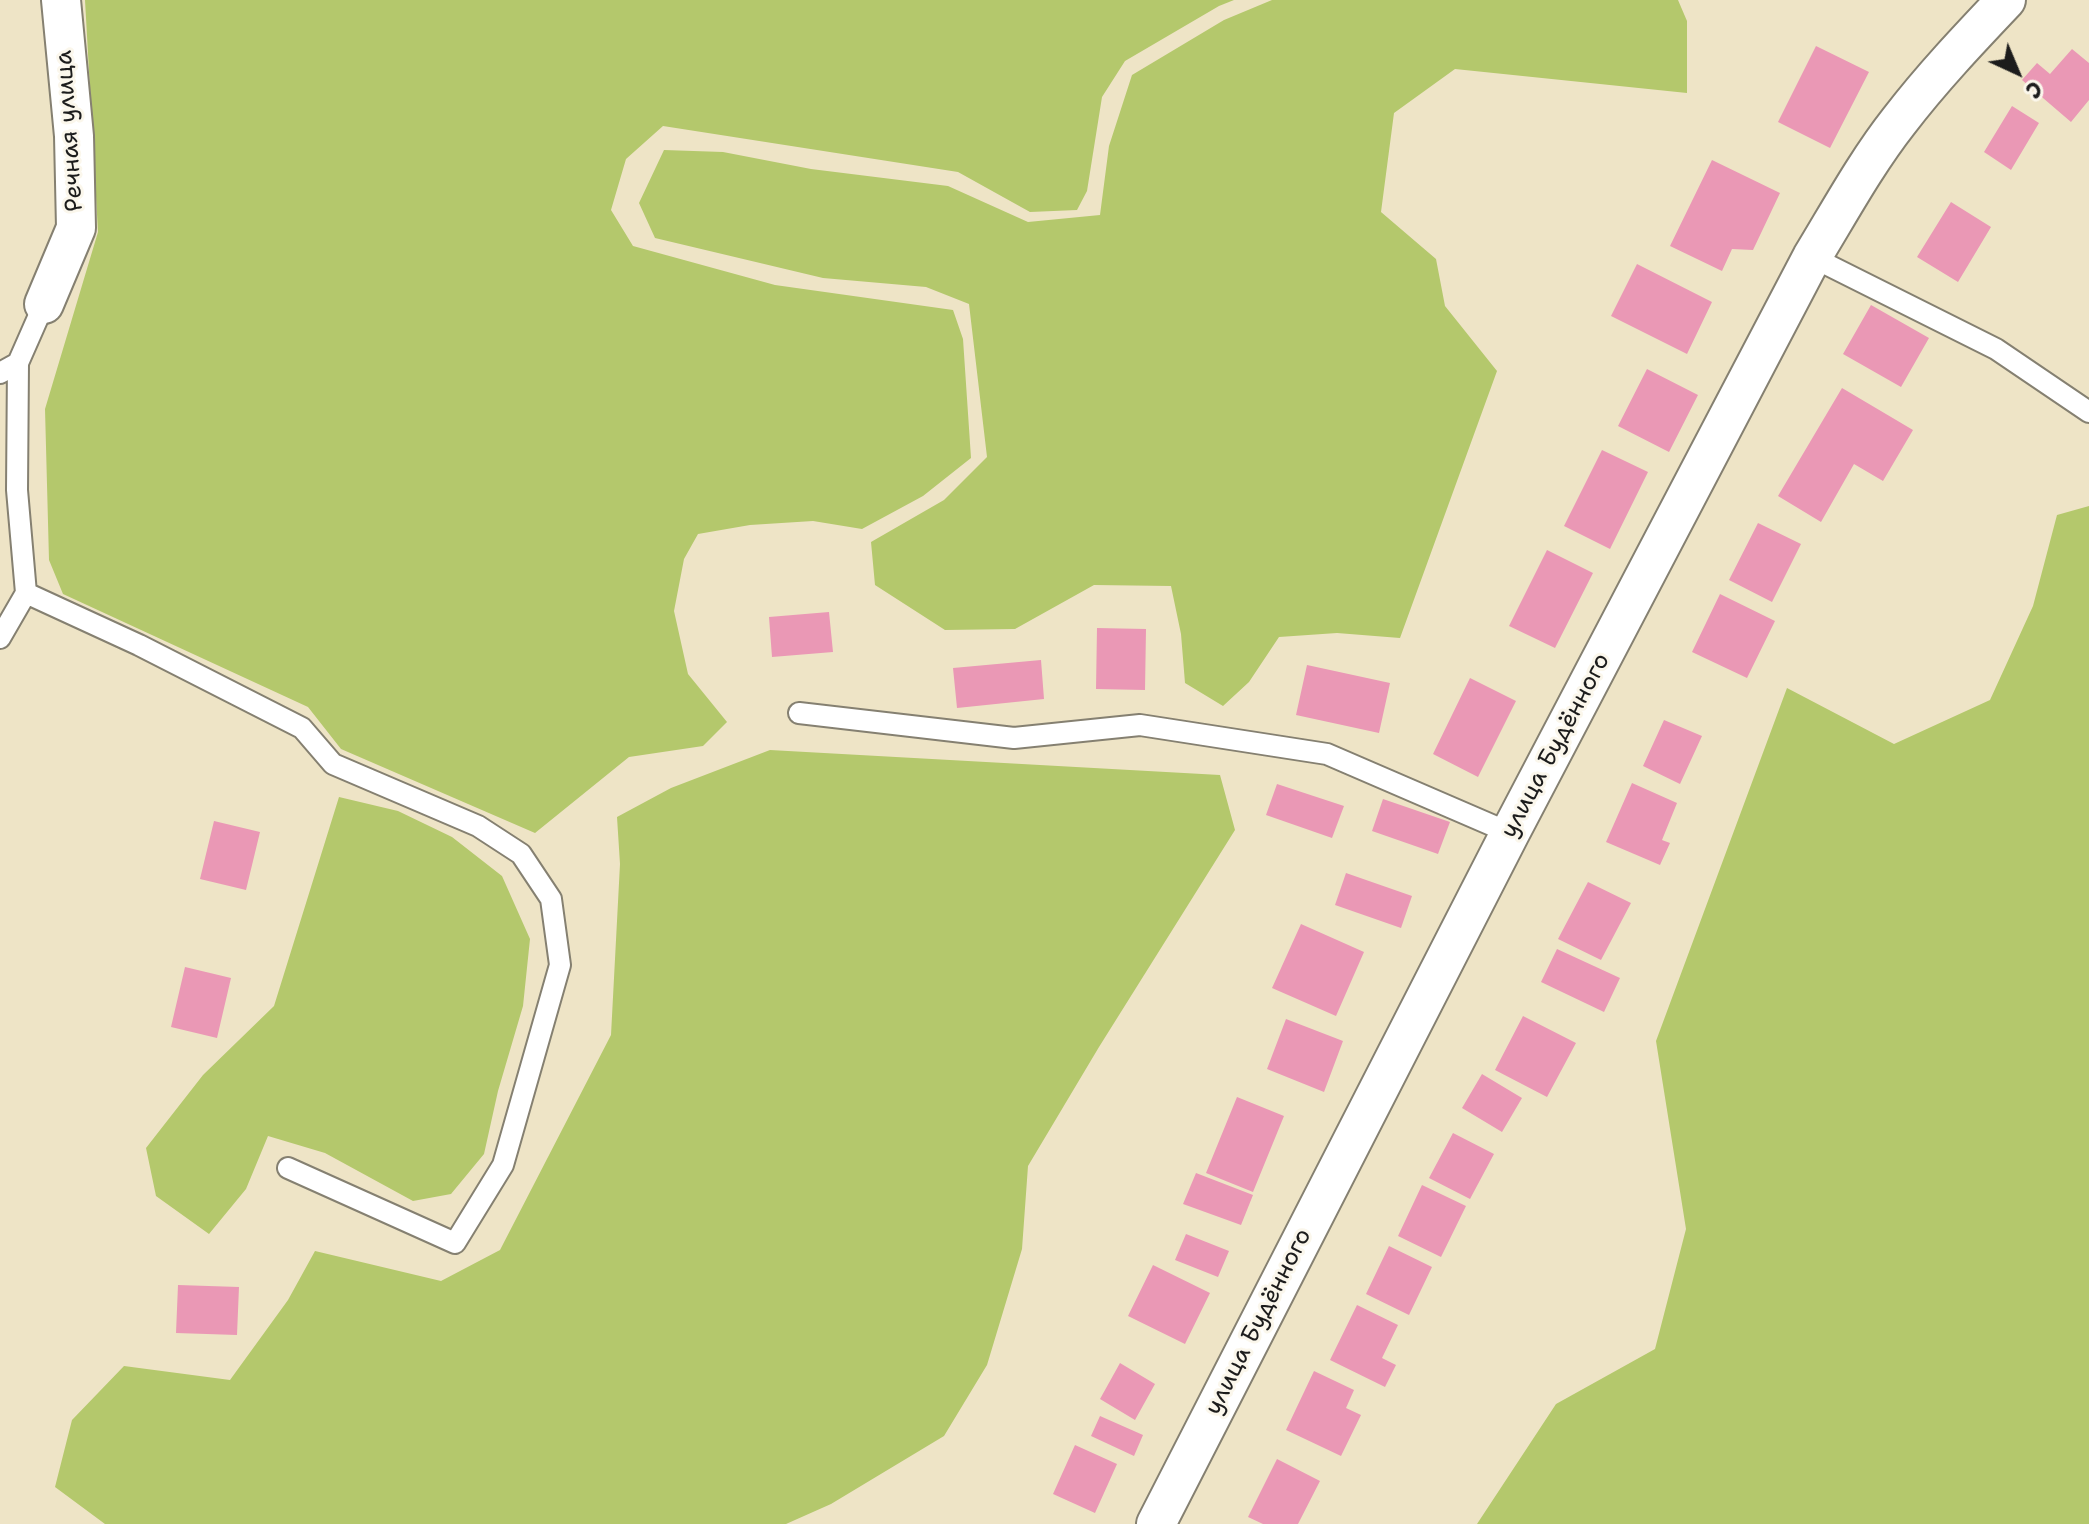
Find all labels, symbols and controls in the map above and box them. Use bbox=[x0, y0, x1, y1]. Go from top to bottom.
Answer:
north arrow bbox=[1977, 32, 2057, 112]
street label: Речная улица bbox=[50, 49, 90, 213]
text: С bbox=[2019, 74, 2049, 105]
street label: улица Будённого bbox=[1495, 649, 1617, 843]
street label: улица Будённого bbox=[1200, 1224, 1318, 1420]

